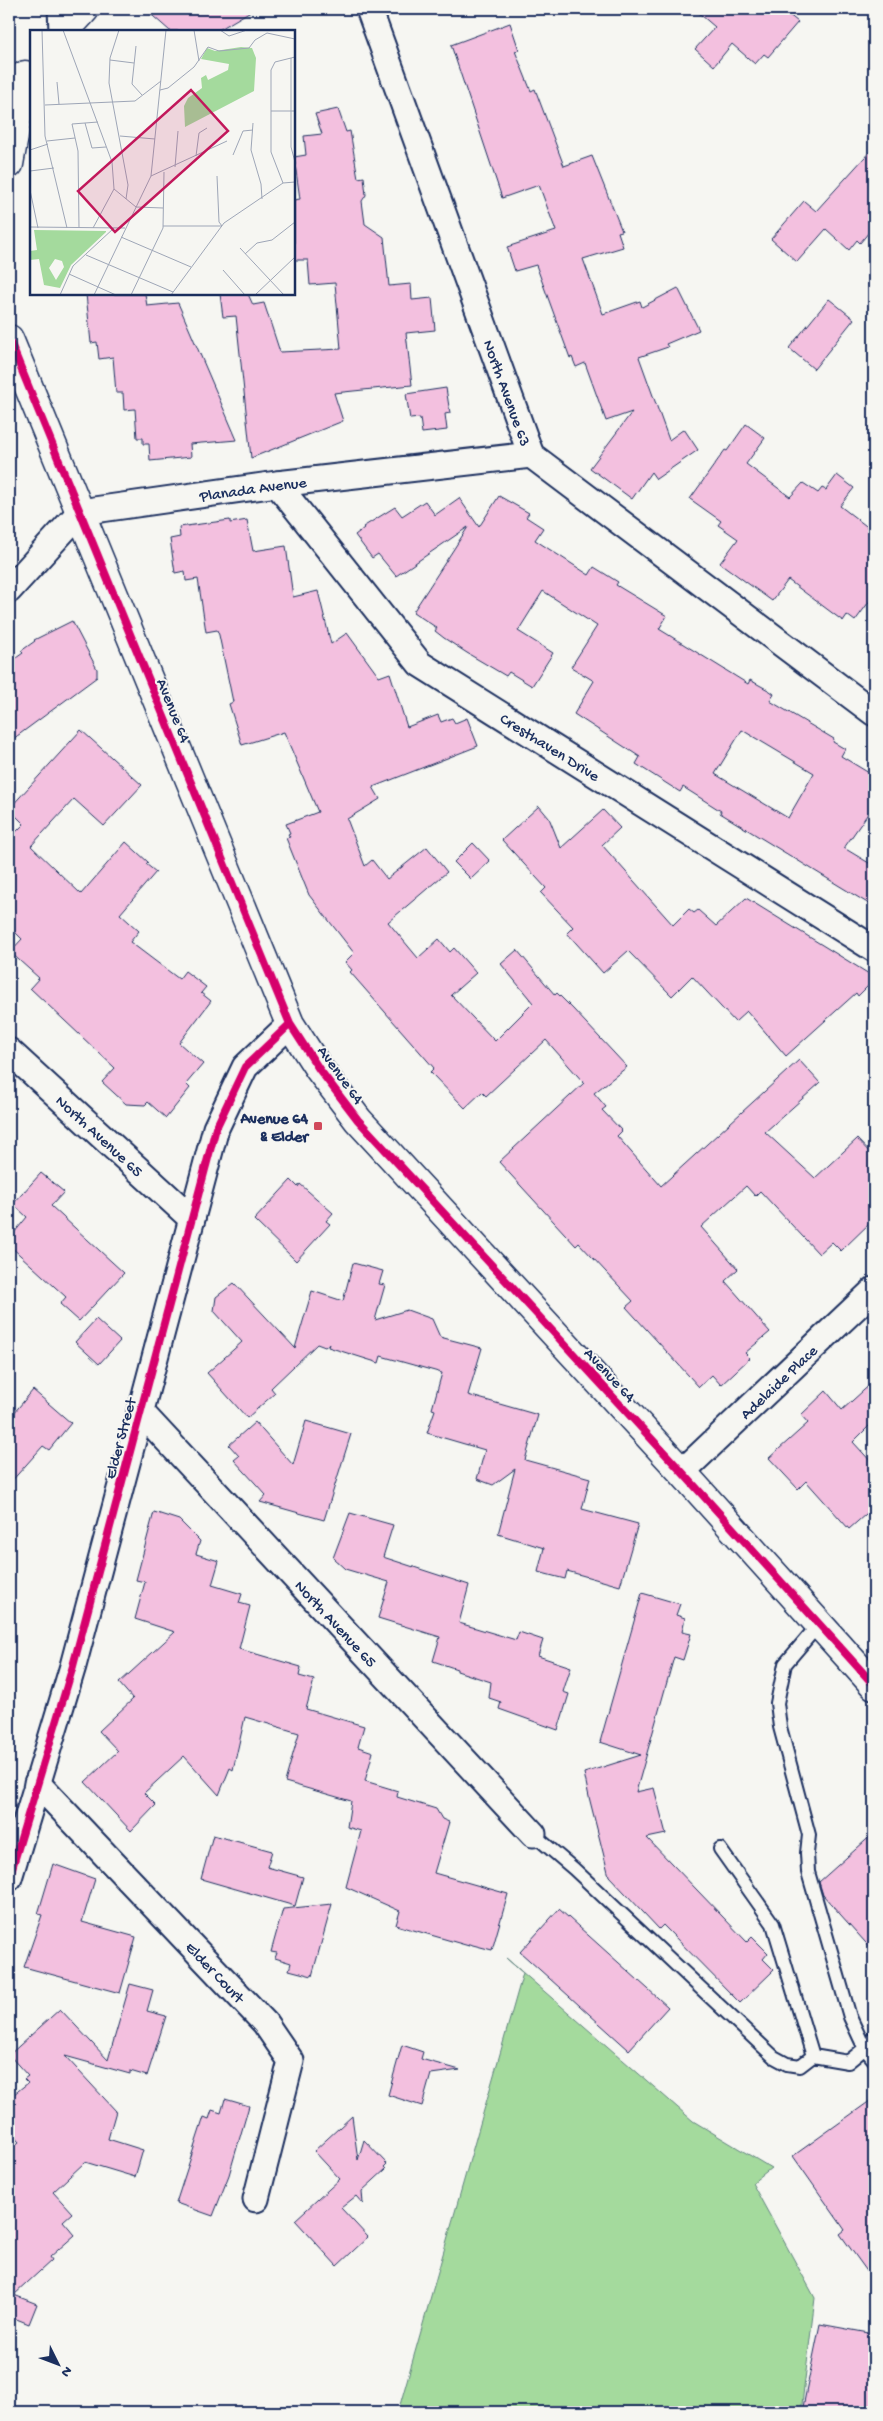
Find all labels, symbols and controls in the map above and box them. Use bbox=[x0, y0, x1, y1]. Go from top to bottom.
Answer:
inset map bbox=[30, 30, 295, 295]
street label: North Avenue 63 bbox=[477, 338, 533, 449]
street label: Planada Avenue bbox=[198, 475, 309, 508]
street label: Avenue 64 bbox=[150, 676, 193, 747]
street label: Cresthaven Drive bbox=[495, 711, 603, 788]
street label: Avenue 64 bbox=[312, 1043, 367, 1109]
street label: North Avenue 65 bbox=[50, 1093, 146, 1182]
place label: Avenue 64 & Elder bbox=[239, 1111, 310, 1148]
marker: Avenue 64 & Elder bbox=[312, 1120, 324, 1132]
street label: Adelaide Place bbox=[738, 1342, 823, 1425]
street label: Avenue 64 bbox=[578, 1345, 639, 1408]
street label: Elder Street bbox=[102, 1395, 143, 1482]
street label: North Avenue 65 bbox=[289, 1578, 379, 1673]
street label: Elder Court bbox=[180, 1939, 248, 2010]
north arrow bbox=[32, 2338, 82, 2388]
text: N bbox=[56, 2362, 75, 2380]

